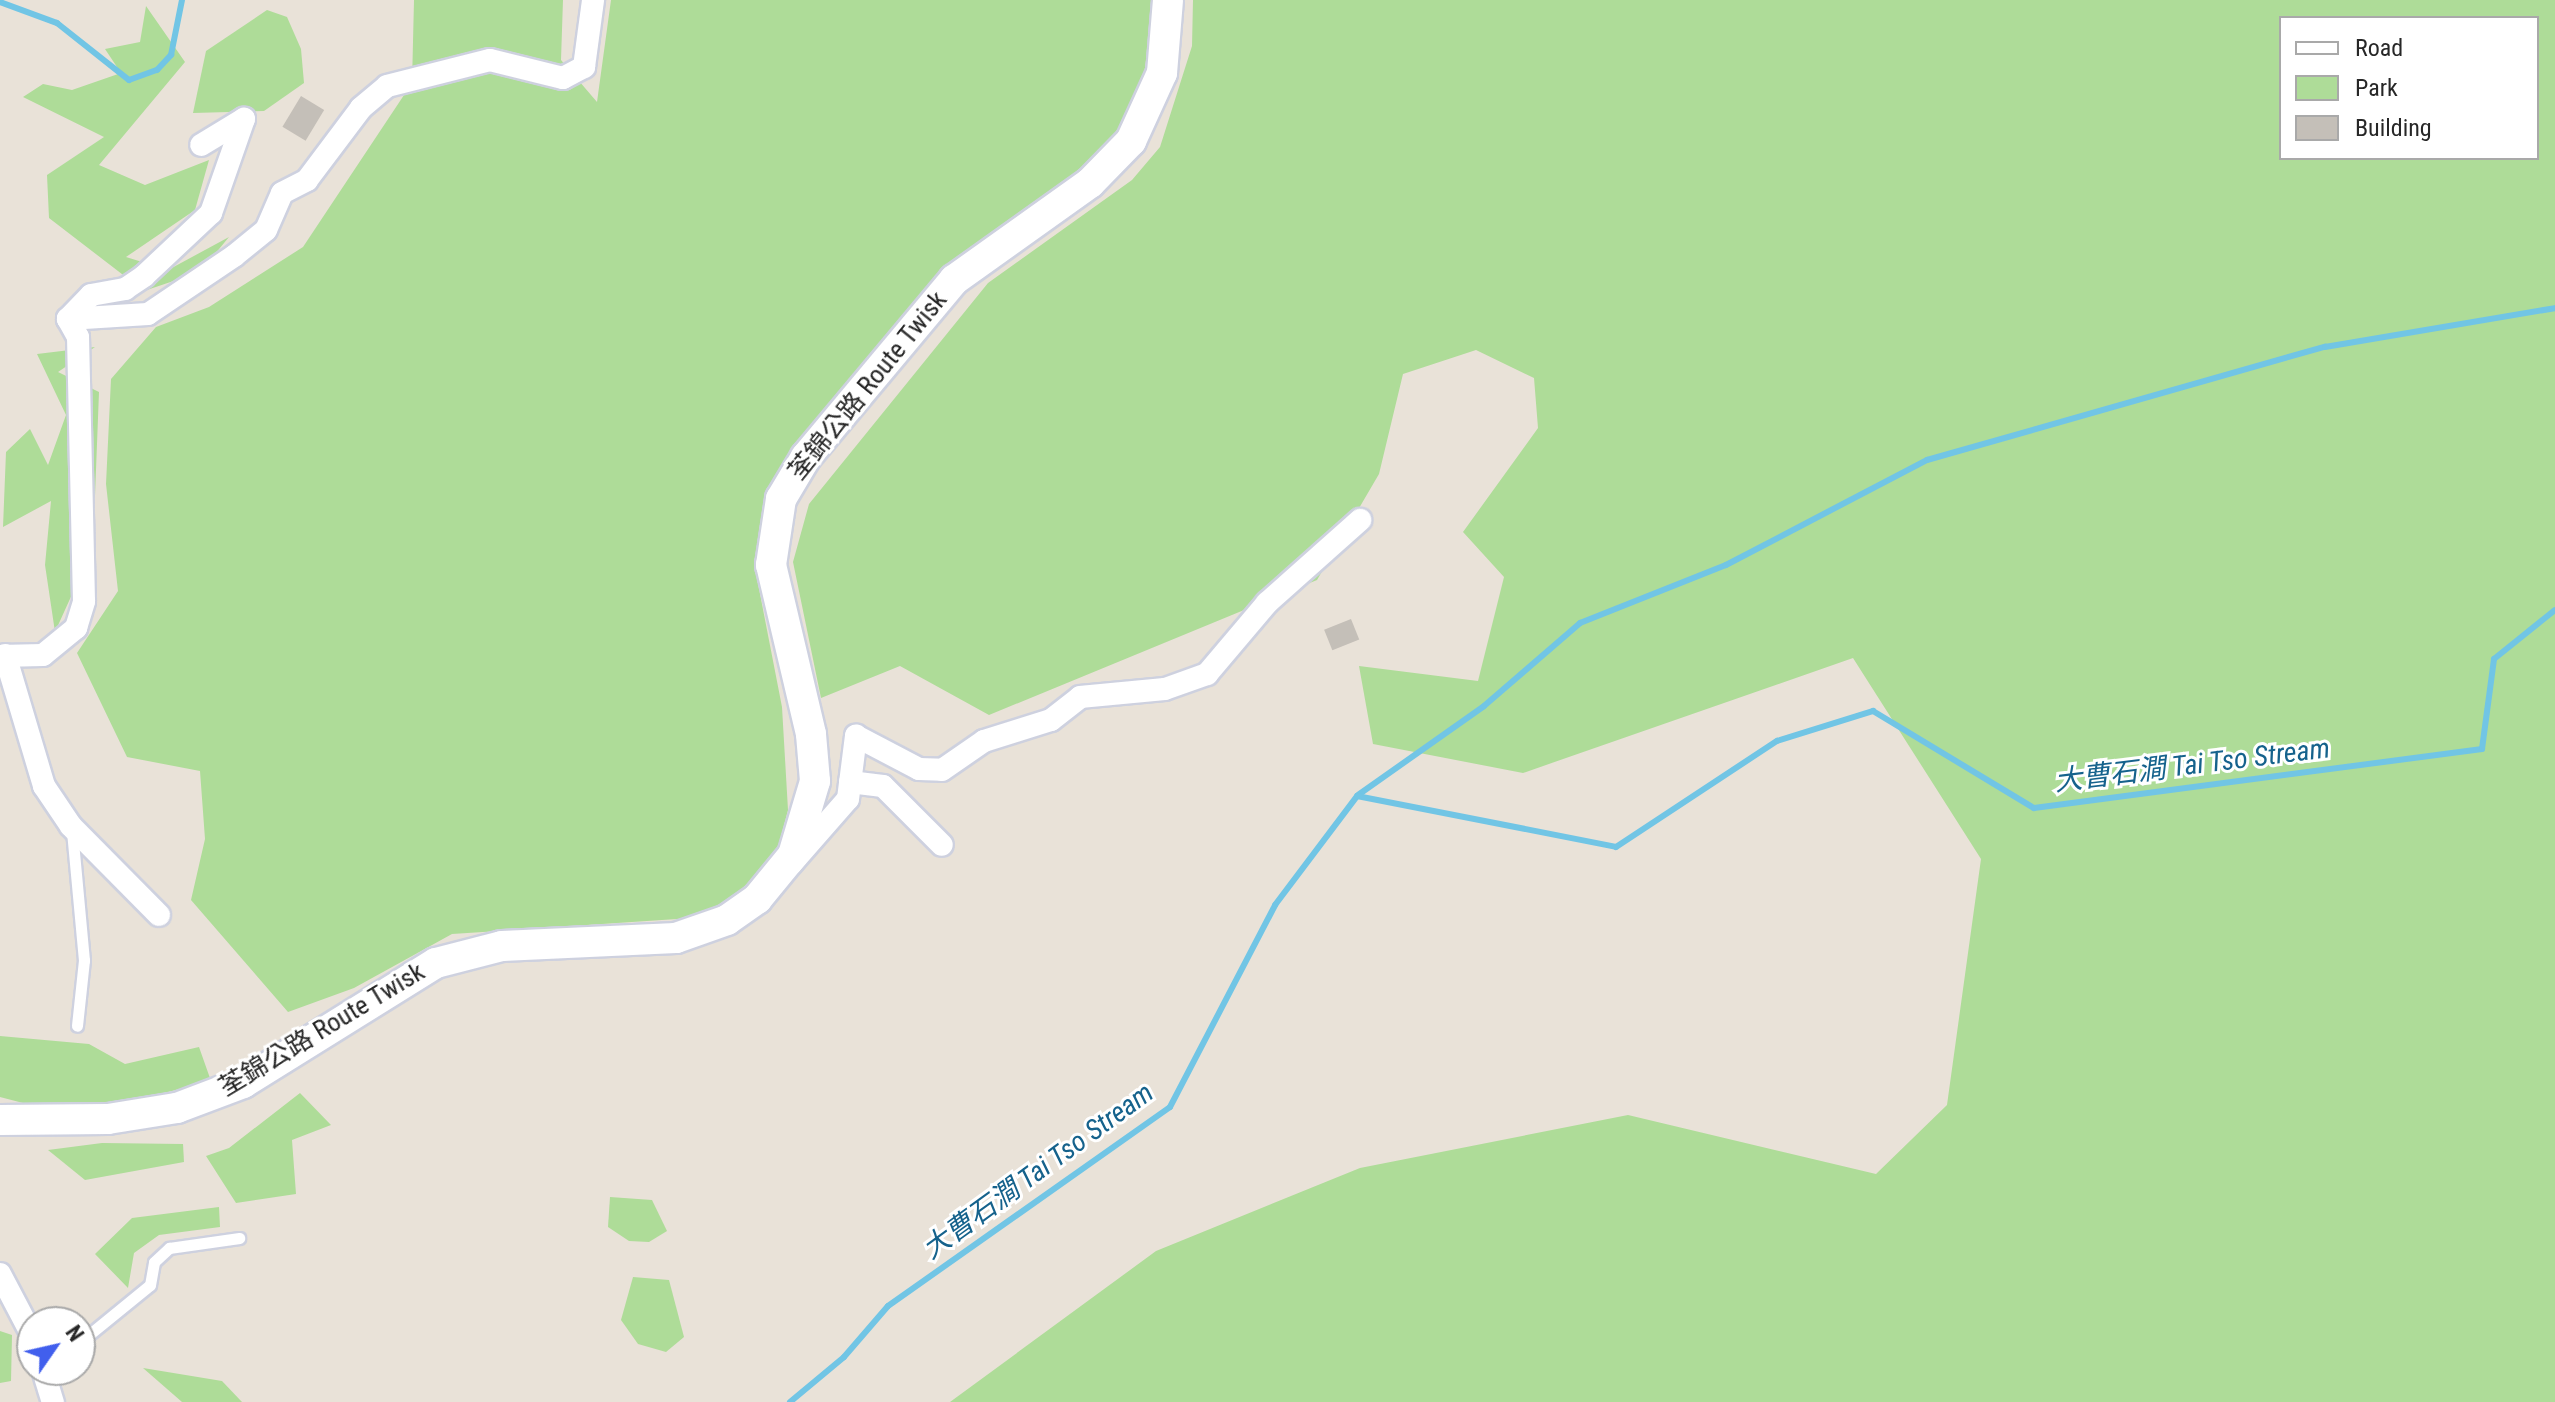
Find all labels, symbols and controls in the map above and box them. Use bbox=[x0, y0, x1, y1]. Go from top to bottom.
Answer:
legend bbox=[2279, 16, 2539, 160]
text: Road bbox=[2355, 34, 2403, 62]
text: Park bbox=[2355, 74, 2398, 102]
text: Building bbox=[2355, 114, 2432, 142]
street label: 荃錦公路 Route Twisk bbox=[782, 285, 954, 487]
water label: 大曹石澗 Tai Tso Stream bbox=[2052, 731, 2332, 799]
street label: 荃錦公路 Route Twisk bbox=[213, 956, 431, 1104]
water label: 大曹石澗 Tai Tso Stream bbox=[916, 1076, 1160, 1266]
north arrow bbox=[16, 1306, 96, 1386]
text: N bbox=[61, 1321, 89, 1346]

